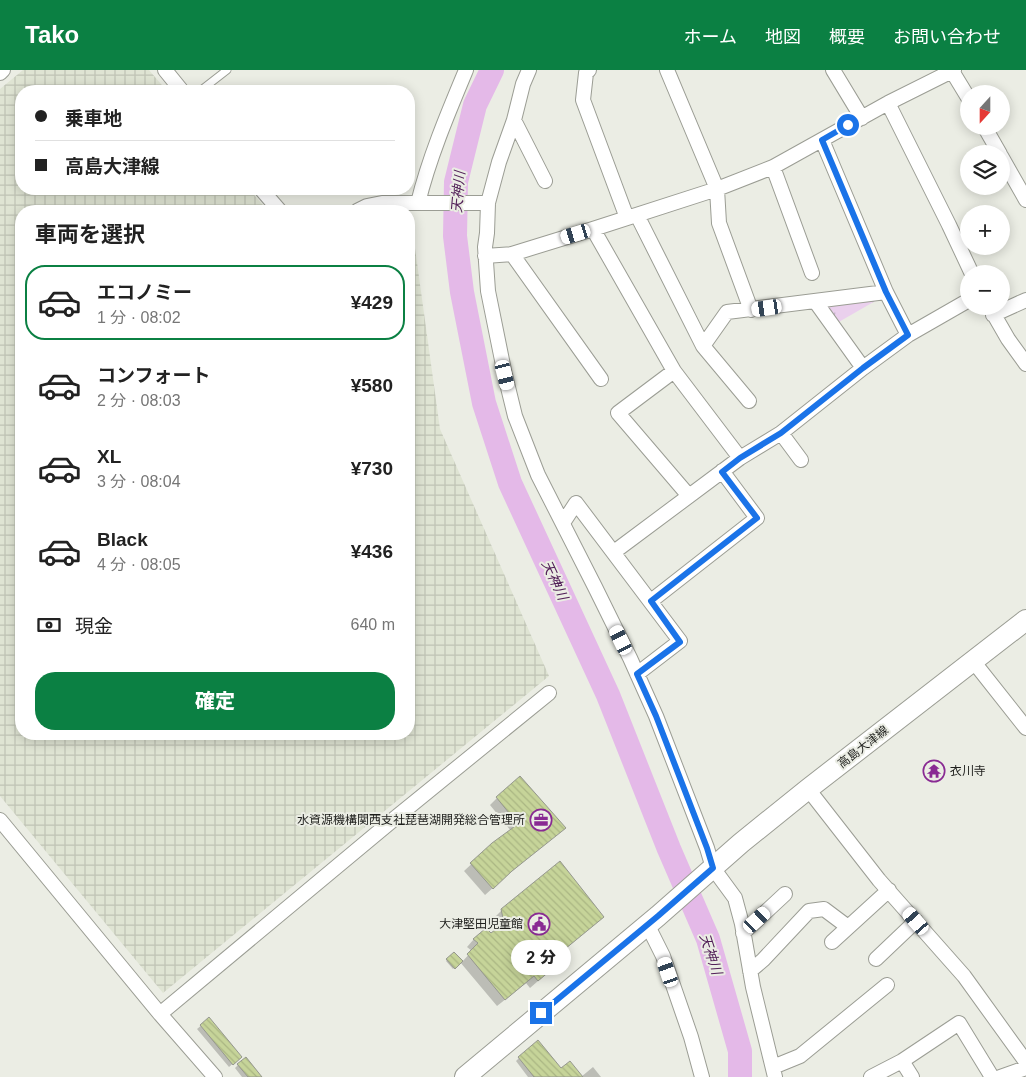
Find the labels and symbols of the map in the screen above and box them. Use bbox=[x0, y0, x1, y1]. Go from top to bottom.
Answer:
north arrow bbox=[960, 85, 1010, 135]
route start bbox=[837, 114, 859, 136]
water label: 天神川 bbox=[448, 168, 468, 214]
car bbox=[559, 222, 592, 246]
car bbox=[751, 298, 782, 318]
car bbox=[494, 359, 515, 391]
water label: 天神川 bbox=[539, 558, 572, 604]
car bbox=[607, 623, 634, 657]
street label: 高島大津線 bbox=[835, 723, 891, 771]
temple icon: 衣川寺 bbox=[922, 759, 946, 783]
place label: 衣川寺 bbox=[950, 764, 986, 778]
office icon: 水資源機構関西支社琵琶湖開発総合管理所 bbox=[529, 808, 553, 832]
place label: 水資源機構関西支社琵琶湖開発総合管理所 bbox=[297, 813, 525, 827]
car bbox=[740, 904, 773, 936]
car bbox=[900, 905, 931, 937]
public building icon: 大津堅田児童館 bbox=[527, 912, 551, 936]
place label: 大津堅田児童館 bbox=[439, 917, 523, 931]
water label: 天神川 bbox=[697, 932, 726, 978]
callout: 2 分 bbox=[511, 940, 571, 976]
car bbox=[656, 955, 679, 989]
route end bbox=[530, 1002, 552, 1024]

